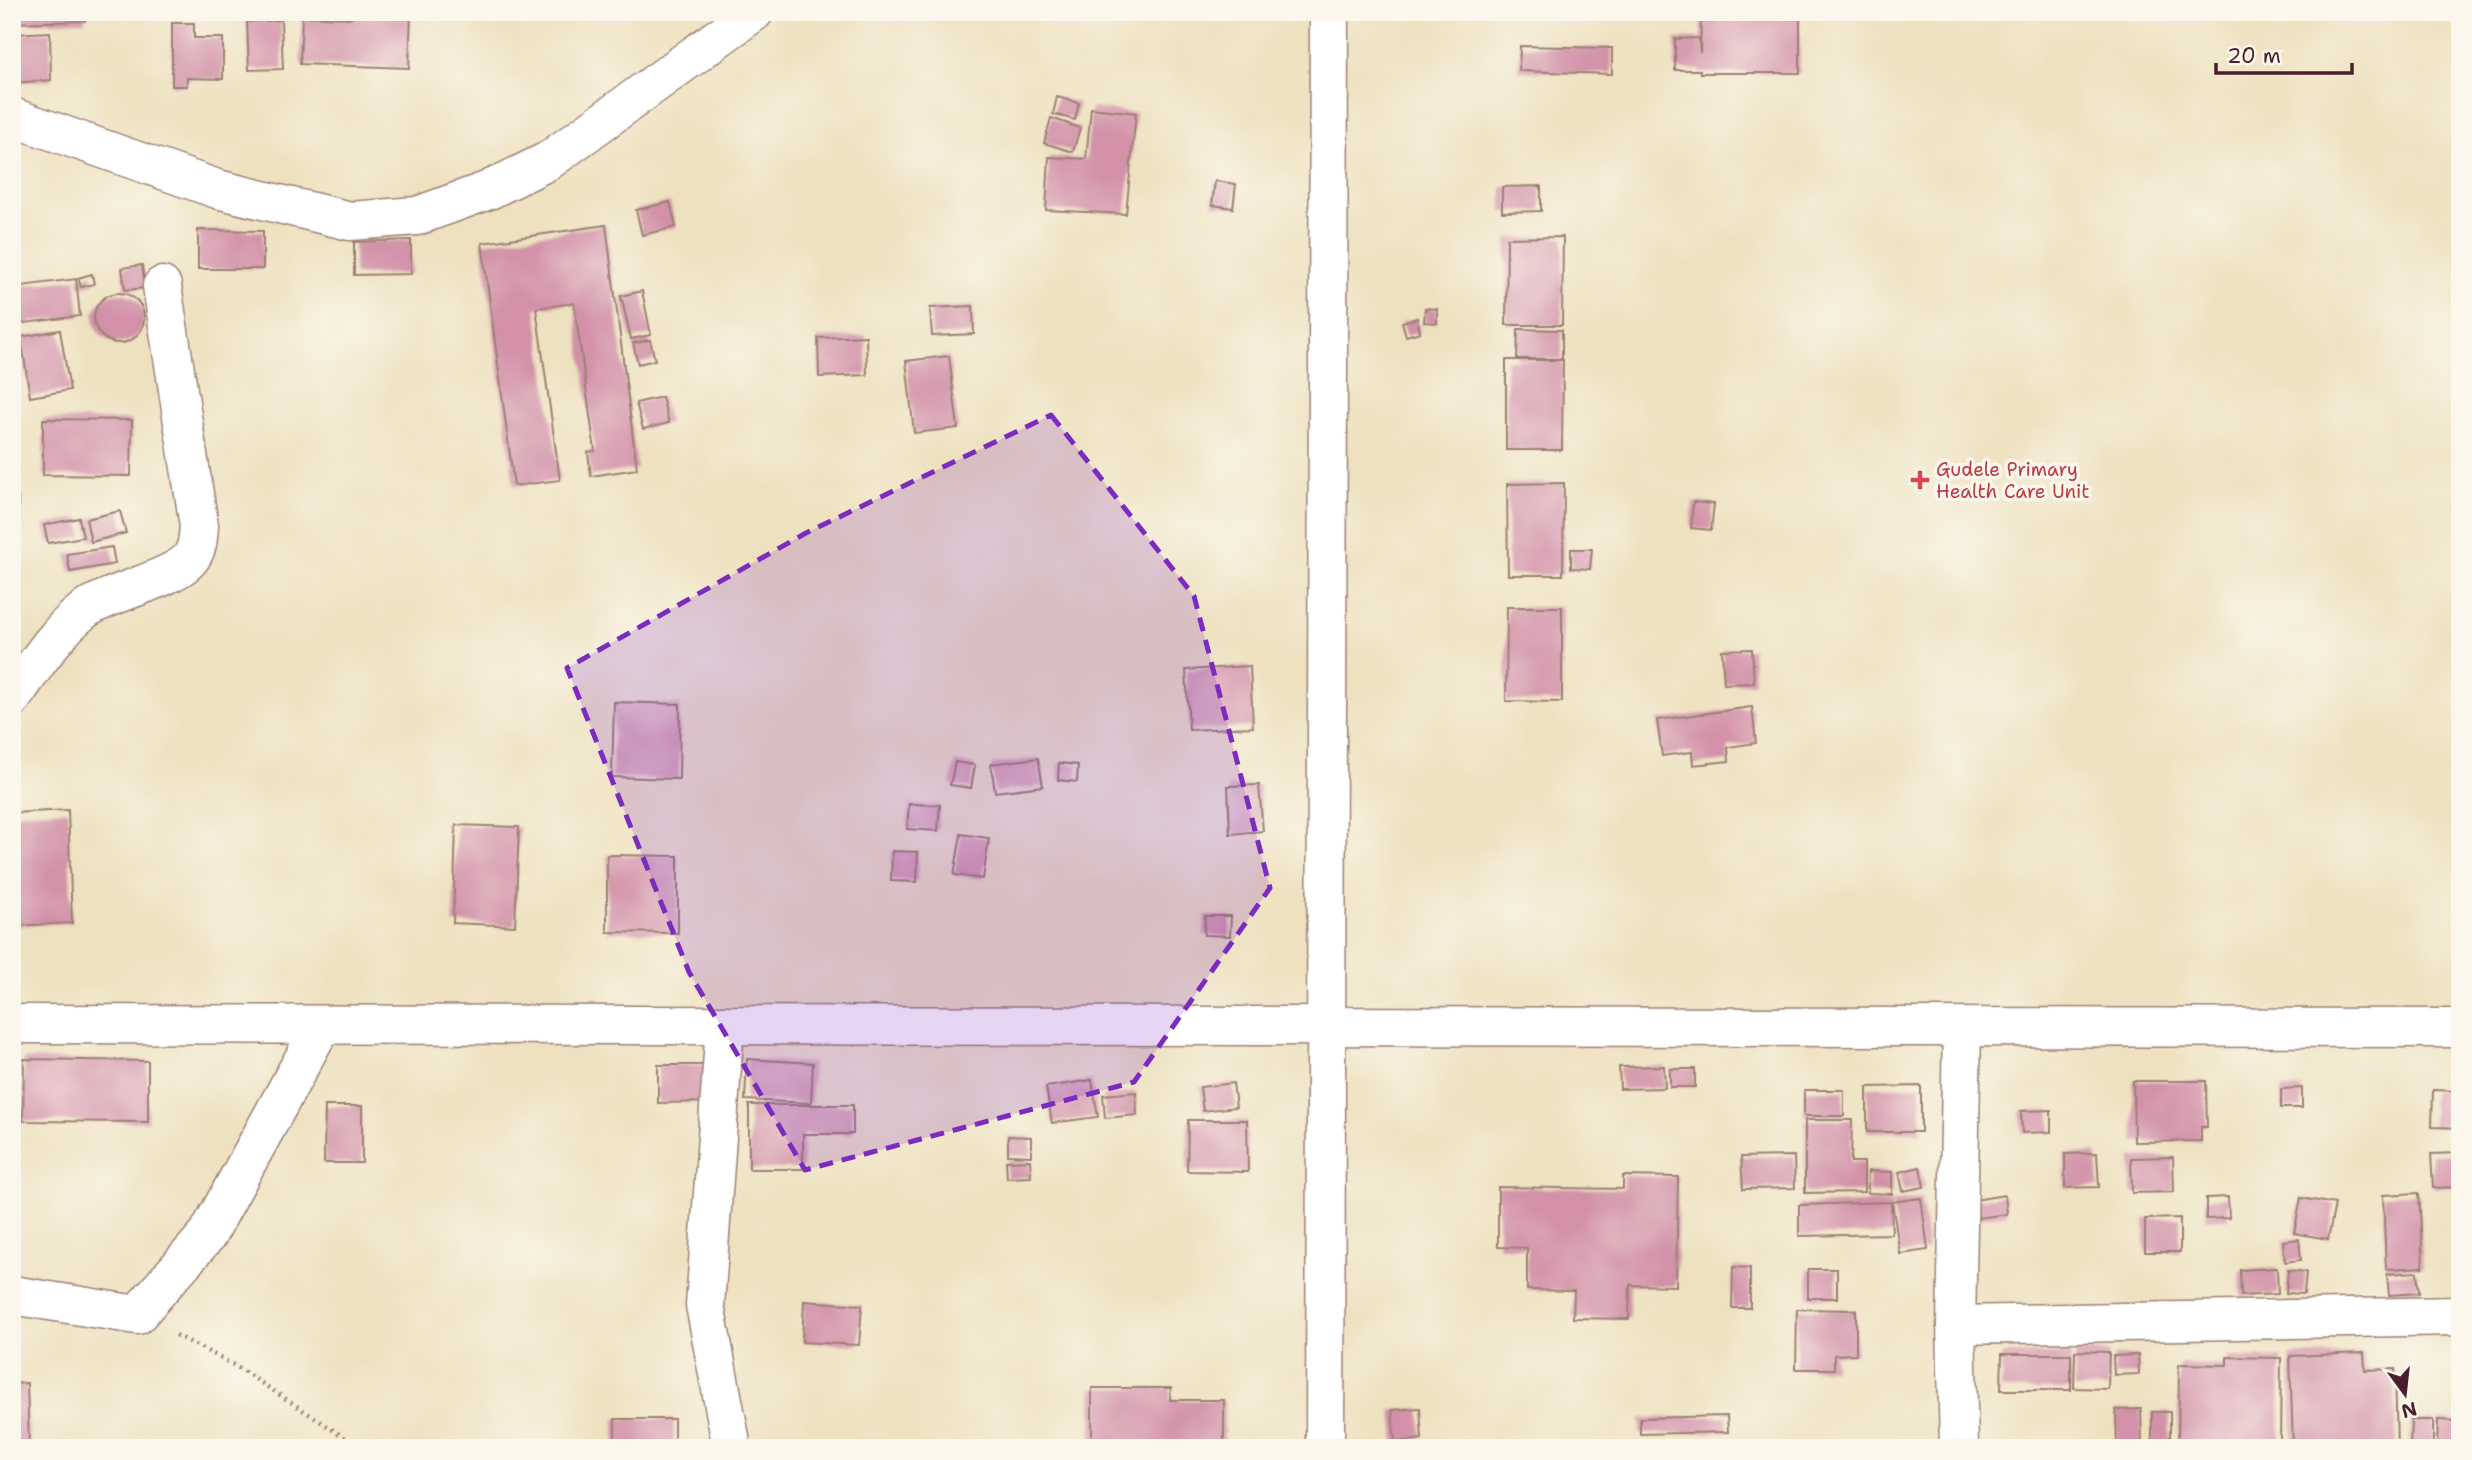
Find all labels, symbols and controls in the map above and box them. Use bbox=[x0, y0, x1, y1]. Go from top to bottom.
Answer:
scale bar bbox=[2216, 32, 2353, 76]
text: 20 m bbox=[2227, 42, 2281, 70]
place label: Gudele Primary Health Care Unit bbox=[1936, 457, 2090, 504]
marker: Gudele Primary Health Care Unit bbox=[1910, 470, 1930, 490]
north arrow bbox=[2370, 1358, 2440, 1428]
text: N bbox=[2399, 1396, 2420, 1424]

